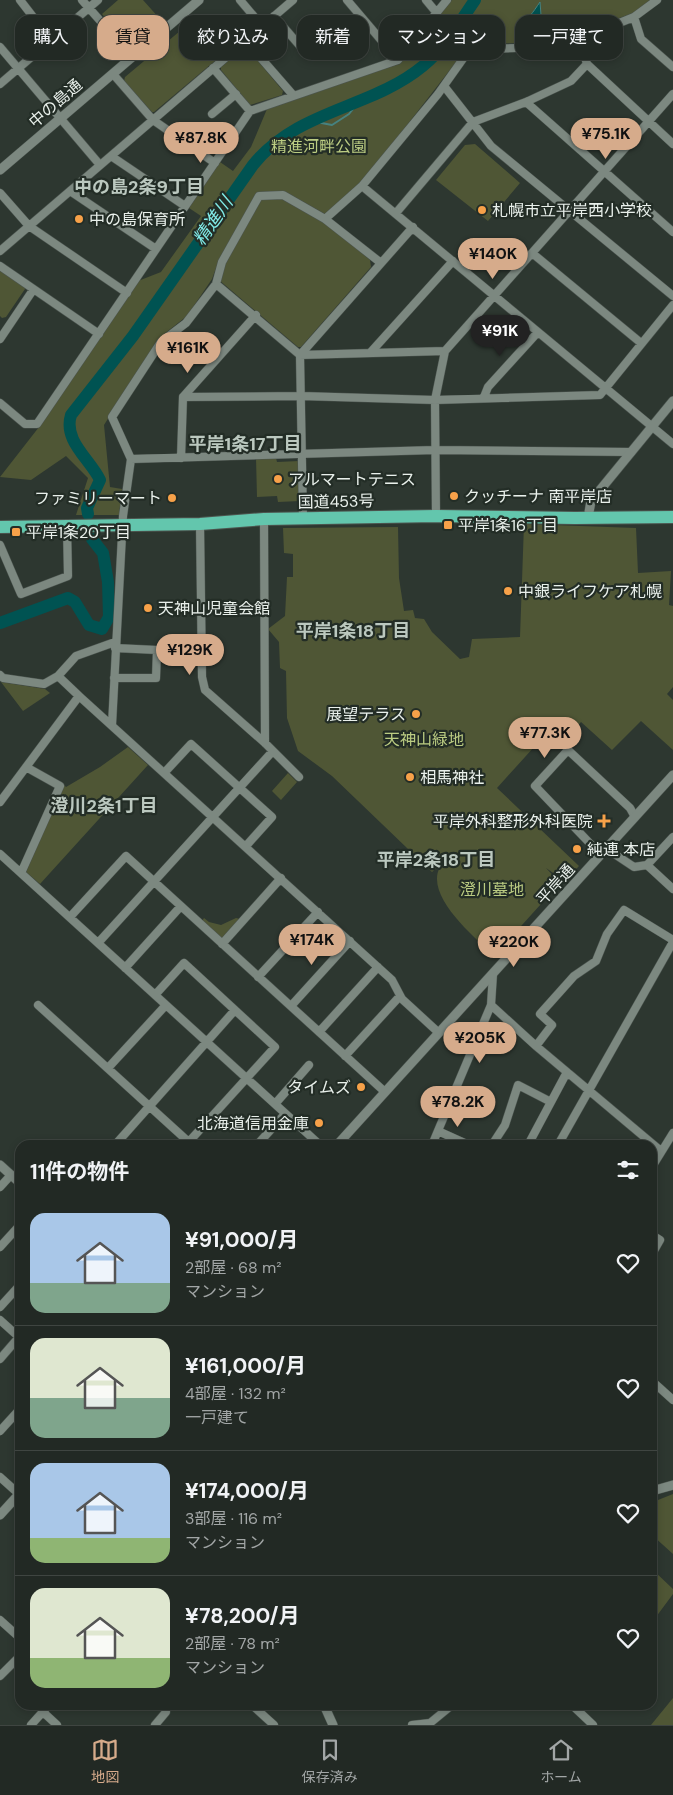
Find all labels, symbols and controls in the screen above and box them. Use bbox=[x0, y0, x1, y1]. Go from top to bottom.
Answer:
chip: 購入 bbox=[15, 15, 87, 60]
chip: 賃貸 bbox=[97, 15, 169, 60]
chip: 絞り込み bbox=[179, 15, 287, 60]
chip: 新着 bbox=[297, 15, 369, 60]
chip: マンション bbox=[379, 15, 505, 60]
chip: 一戸建て bbox=[515, 15, 623, 60]
street label: 中の島通 bbox=[24, 74, 86, 132]
pin: ¥75.1K bbox=[565, 118, 647, 160]
pin: ¥87.8K bbox=[160, 121, 242, 164]
text: ¥75.1K bbox=[582, 123, 630, 144]
text: ¥87.8K bbox=[175, 127, 227, 148]
park label: 精進河畔公園 bbox=[271, 136, 367, 157]
district label: 中の島2条9丁目 bbox=[74, 175, 204, 199]
water label: 精進川 bbox=[188, 190, 239, 250]
place label: 札幌市立平岸西小学校 bbox=[492, 200, 652, 221]
marker: 札幌市立平岸西小学校 bbox=[476, 204, 488, 216]
place label: 中の島保育所 bbox=[89, 209, 185, 230]
marker: 中の島保育所 bbox=[73, 213, 85, 225]
pin: ¥140K bbox=[458, 238, 528, 280]
text: ¥140K bbox=[469, 243, 517, 264]
pin: ¥91K bbox=[470, 314, 530, 357]
text: ¥91K bbox=[482, 320, 518, 341]
pin: ¥161K bbox=[153, 332, 223, 374]
text: ¥161K bbox=[167, 337, 209, 358]
district label: 平岸1条17丁目 bbox=[189, 432, 301, 456]
place label: アルマートテニス bbox=[288, 469, 416, 490]
marker: アルマートテニス bbox=[272, 473, 284, 485]
place label: クッチーナ 南平岸店 bbox=[464, 486, 612, 507]
place label: ファミリーマート bbox=[34, 488, 162, 509]
street label: 国道453号 bbox=[297, 490, 375, 513]
marker: クッチーナ 南平岸店 bbox=[448, 490, 460, 502]
marker: ファミリーマート bbox=[166, 492, 178, 504]
place label: 平岸1条16丁目 bbox=[458, 515, 558, 536]
marker: 平岸1条16丁目 bbox=[442, 519, 454, 531]
place label: 平岸1条20丁目 bbox=[26, 522, 131, 543]
marker: 平岸1条20丁目 bbox=[10, 526, 22, 538]
place label: 中銀ライフケア札幌 bbox=[518, 581, 662, 602]
marker: 中銀ライフケア札幌 bbox=[502, 585, 514, 597]
place label: 天神山児童会館 bbox=[158, 598, 270, 619]
marker: 天神山児童会館 bbox=[142, 602, 154, 614]
district label: 平岸1条18丁目 bbox=[296, 619, 410, 643]
pin: ¥129K bbox=[155, 634, 225, 676]
text: ¥129K bbox=[167, 639, 213, 660]
place label: 展望テラス bbox=[326, 704, 406, 725]
marker: 展望テラス bbox=[410, 708, 422, 720]
pin: ¥77.3K bbox=[504, 716, 586, 759]
text: ¥77.3K bbox=[519, 722, 571, 743]
park label: 天神山緑地 bbox=[384, 729, 464, 750]
place label: 相馬神社 bbox=[420, 767, 484, 788]
marker: 相馬神社 bbox=[404, 771, 416, 783]
district label: 澄川2条1丁目 bbox=[51, 794, 157, 818]
place label: 平岸外科整形外科医院 bbox=[433, 811, 593, 832]
marker: 平岸外科整形外科医院 bbox=[597, 814, 611, 828]
place label: 純連 本店 bbox=[587, 839, 655, 860]
marker: 純連 本店 bbox=[571, 843, 583, 855]
district label: 平岸2条18丁目 bbox=[377, 848, 495, 872]
street label: 平岸通 bbox=[532, 859, 579, 909]
park label: 澄川墓地 bbox=[460, 879, 524, 900]
pin: ¥174K bbox=[277, 924, 347, 966]
pin: ¥220K bbox=[479, 926, 549, 968]
text: ¥174K bbox=[290, 929, 334, 950]
text: ¥220K bbox=[489, 931, 539, 952]
pin: ¥205K bbox=[445, 1022, 515, 1064]
text: ¥205K bbox=[454, 1027, 506, 1048]
place label: タイムズ bbox=[287, 1077, 351, 1098]
marker: タイムズ bbox=[355, 1081, 367, 1093]
pin: ¥78.2K bbox=[417, 1086, 499, 1128]
text: ¥78.2K bbox=[431, 1091, 485, 1112]
place label: 北海道信用金庫 bbox=[197, 1113, 309, 1134]
marker: 北海道信用金庫 bbox=[313, 1117, 325, 1129]
icon: filters bbox=[614, 1156, 642, 1184]
text: 11件の物件 bbox=[30, 1158, 129, 1186]
text: ¥91,000/月 bbox=[185, 1226, 298, 1254]
icon: home bbox=[70, 1233, 130, 1293]
icon: heart bbox=[614, 1249, 642, 1277]
text: 2部屋 · 68 m² bbox=[185, 1257, 281, 1278]
text: マンション bbox=[185, 1281, 265, 1302]
text: ¥161,000/月 bbox=[185, 1352, 306, 1380]
icon: home bbox=[70, 1358, 130, 1418]
icon: heart bbox=[614, 1374, 642, 1402]
text: 4部屋 · 132 m² bbox=[185, 1383, 286, 1404]
text: 一戸建て bbox=[185, 1407, 249, 1428]
text: ¥174,000/月 bbox=[185, 1477, 309, 1505]
icon: home bbox=[70, 1483, 130, 1543]
icon: heart bbox=[614, 1499, 642, 1527]
text: 3部屋 · 116 m² bbox=[185, 1508, 282, 1529]
text: マンション bbox=[185, 1532, 265, 1553]
text: ¥78,200/月 bbox=[185, 1602, 300, 1630]
icon: home bbox=[70, 1608, 130, 1668]
icon: heart bbox=[614, 1624, 642, 1652]
text: 2部屋 · 78 m² bbox=[185, 1633, 280, 1654]
text: マンション bbox=[185, 1657, 265, 1678]
tab: 地図 bbox=[91, 1736, 119, 1786]
tab: 保存済み bbox=[302, 1736, 358, 1786]
tab: ホーム bbox=[540, 1736, 582, 1786]

